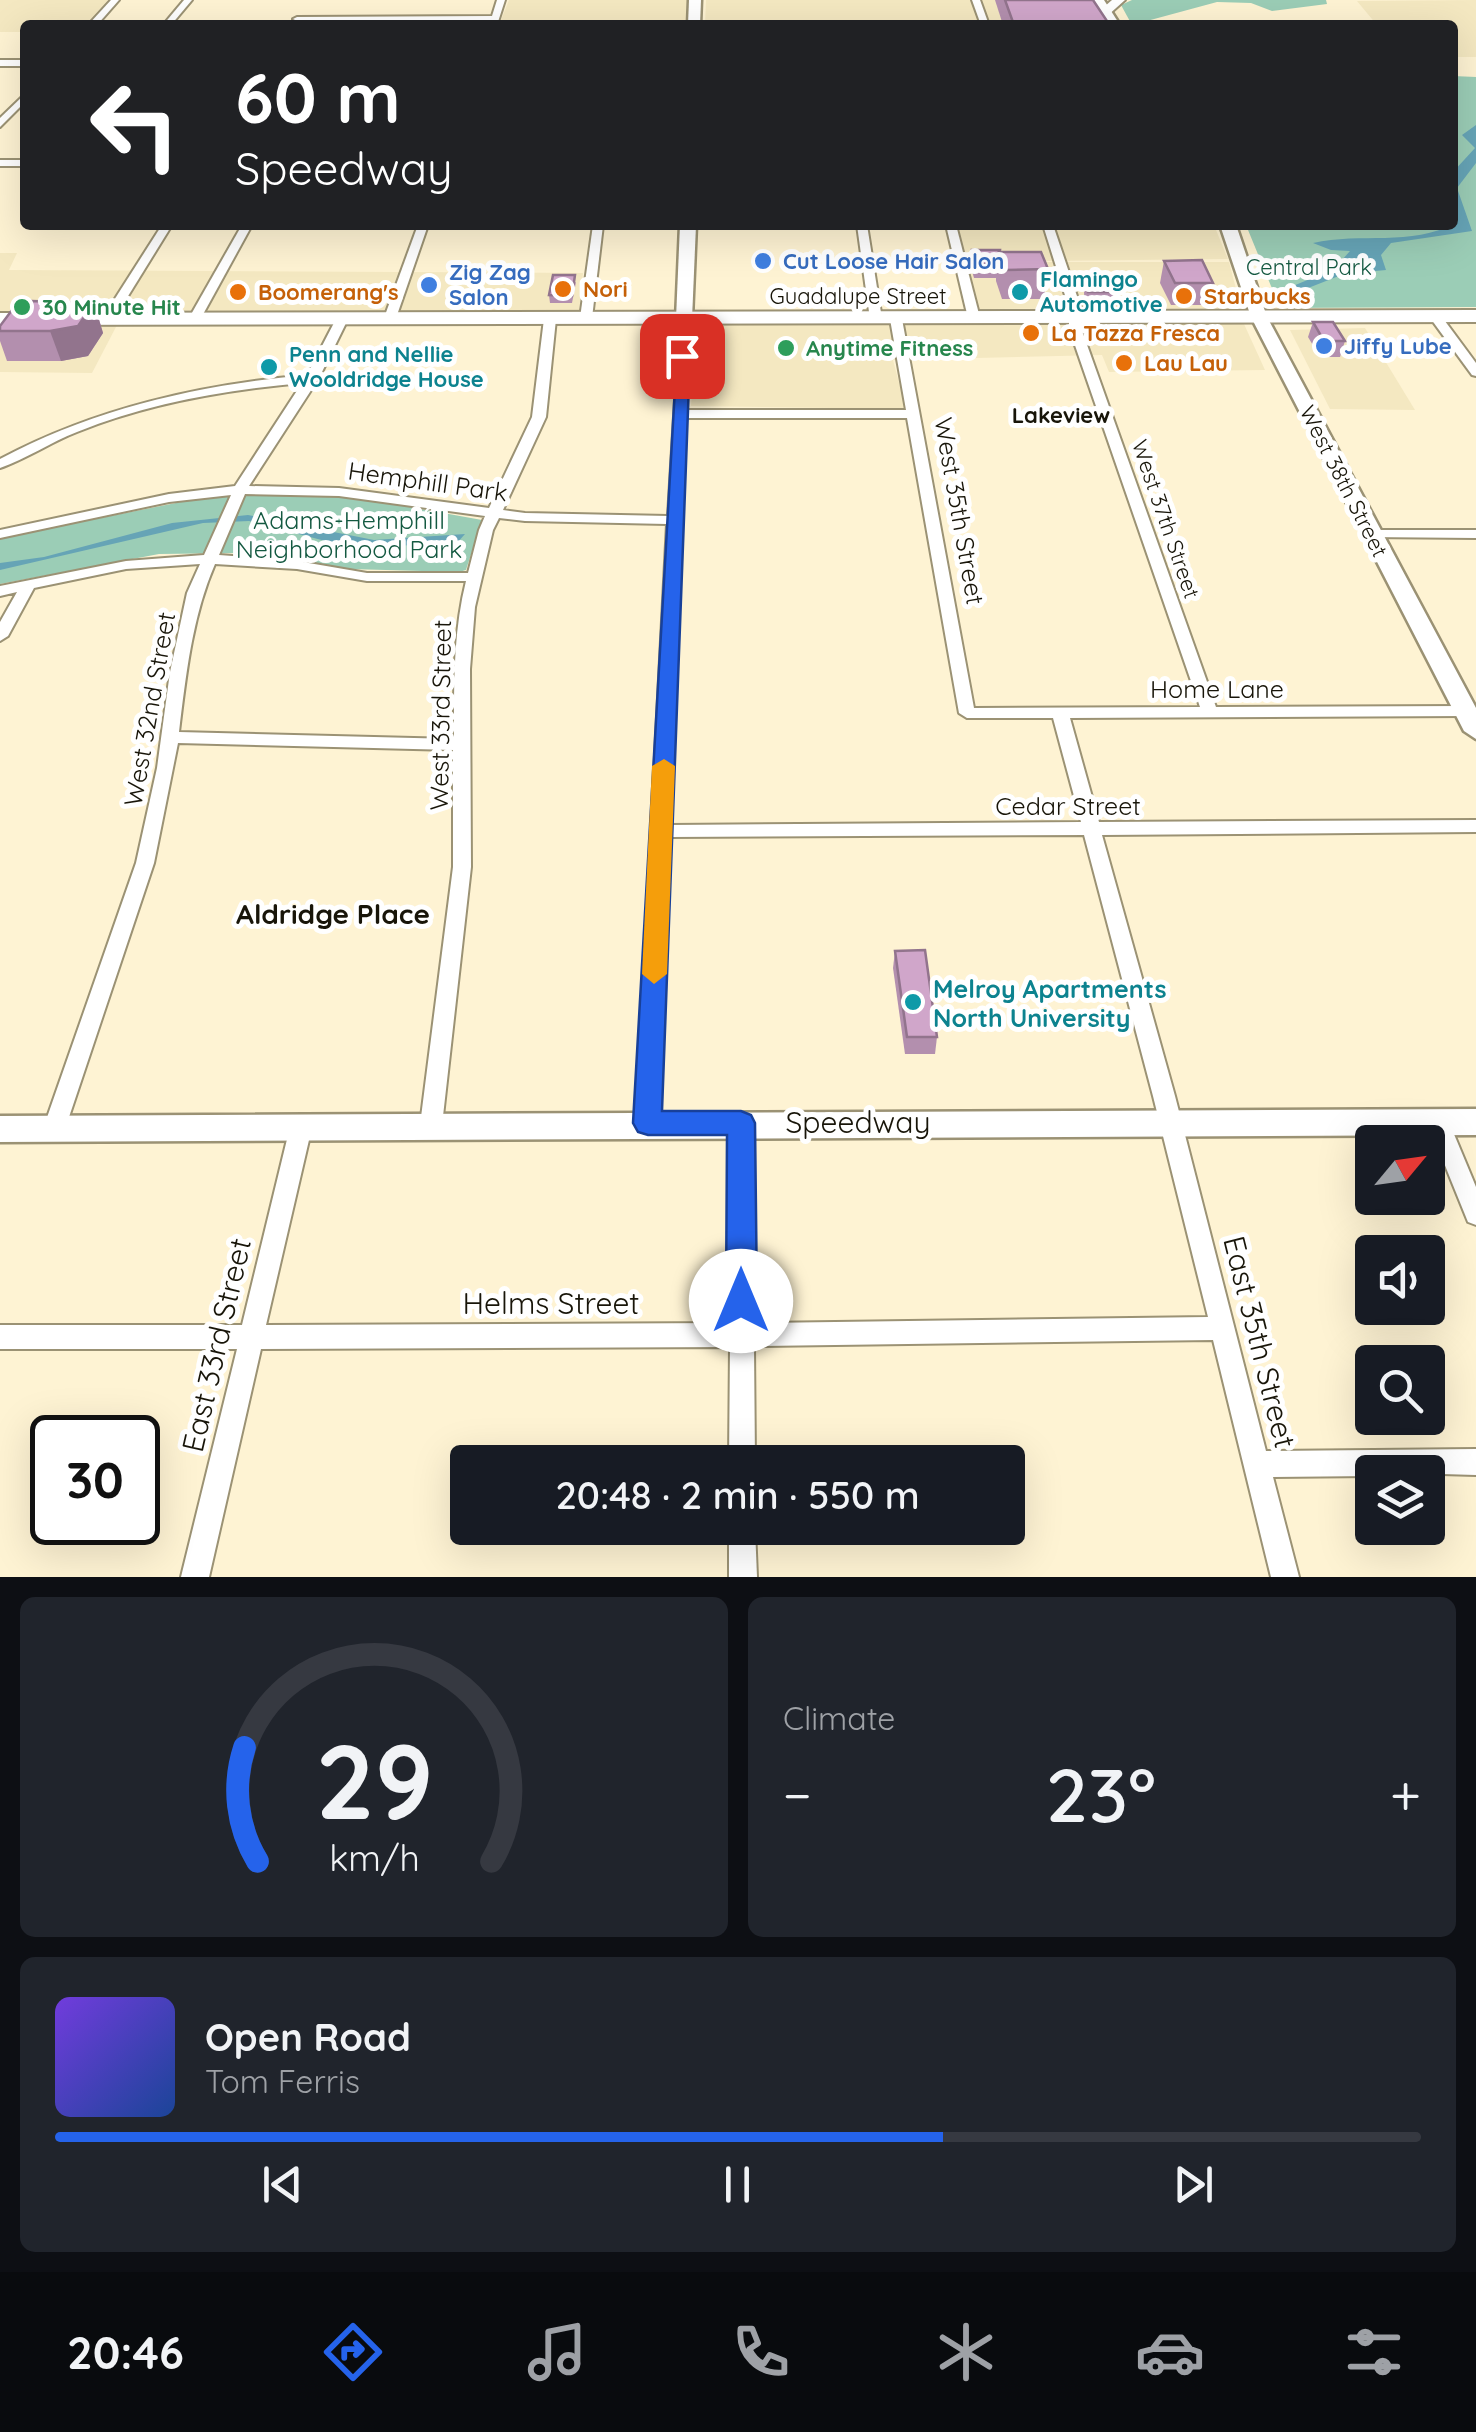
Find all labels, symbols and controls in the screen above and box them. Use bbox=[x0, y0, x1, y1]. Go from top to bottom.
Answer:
text: 60 m bbox=[235, 53, 401, 141]
icon: left bbox=[70, 60, 200, 190]
text: Speedway bbox=[235, 140, 453, 196]
place label: Cut Loose Hair Salon bbox=[783, 247, 1004, 275]
marker: Cut Loose Hair Salon bbox=[752, 250, 774, 272]
park label: Central Park bbox=[1246, 253, 1372, 281]
place label: Zig Zag Salon bbox=[449, 258, 531, 311]
place label: Flamingo Automotive bbox=[1040, 265, 1163, 318]
marker: Zig Zag Salon bbox=[418, 274, 440, 296]
place label: Nori bbox=[583, 275, 628, 303]
place label: Boomerang's bbox=[258, 278, 399, 306]
marker: Nori bbox=[552, 278, 574, 300]
marker: Boomerang's bbox=[227, 281, 249, 303]
marker: Flamingo Automotive bbox=[1009, 281, 1031, 303]
street label: Guadalupe Street bbox=[769, 282, 947, 310]
place label: Starbucks bbox=[1204, 282, 1311, 310]
marker: Starbucks bbox=[1173, 285, 1195, 307]
place label: 30 Minute Hit bbox=[42, 293, 181, 321]
marker: 30 Minute Hit bbox=[11, 296, 33, 318]
pin bbox=[640, 314, 725, 399]
place label: La Tazza Fresca bbox=[1051, 319, 1220, 347]
marker: La Tazza Fresca bbox=[1020, 322, 1042, 344]
icon: arrive bbox=[655, 329, 710, 384]
place label: Jiffy Lube bbox=[1344, 332, 1452, 360]
place label: Anytime Fitness bbox=[806, 334, 973, 362]
marker: Jiffy Lube bbox=[1313, 335, 1335, 357]
marker: Anytime Fitness bbox=[775, 337, 797, 359]
place label: Penn and Nellie Wooldridge House bbox=[289, 340, 484, 393]
place label: Lau Lau bbox=[1144, 349, 1228, 377]
marker: Lau Lau bbox=[1113, 352, 1135, 374]
marker: Penn and Nellie Wooldridge House bbox=[258, 356, 280, 378]
street label: West 38th Street bbox=[1294, 400, 1394, 562]
district label: Lakeview bbox=[1012, 401, 1110, 429]
street label: West 35th Street bbox=[928, 415, 992, 607]
street label: West 37th Street bbox=[1126, 436, 1206, 602]
street label: Hemphill Park bbox=[346, 454, 510, 508]
park label: Adams-Hemphill Neighborhood Park bbox=[236, 504, 462, 564]
street label: West 32nd Street bbox=[117, 609, 181, 809]
street label: West 33rd Street bbox=[423, 619, 457, 811]
street label: Home Lane bbox=[1150, 673, 1284, 704]
street label: Cedar Street bbox=[995, 790, 1141, 821]
district label: Aldridge Place bbox=[236, 896, 430, 931]
place label: Melroy Apartments North University bbox=[933, 973, 1166, 1033]
marker: Melroy Apartments North University bbox=[902, 991, 924, 1013]
street label: Speedway bbox=[785, 1103, 931, 1141]
north arrow bbox=[1355, 1125, 1445, 1215]
map controls bbox=[1355, 1125, 1445, 1545]
street label: East 35th Street bbox=[1215, 1232, 1305, 1452]
street label: East 33rd Street bbox=[173, 1234, 259, 1456]
button: sound bbox=[1355, 1235, 1445, 1325]
position arrow bbox=[689, 1249, 793, 1353]
street label: Helms Street bbox=[462, 1284, 640, 1322]
button: search bbox=[1355, 1345, 1445, 1435]
speed limit sign: 30 bbox=[30, 1415, 160, 1545]
button: layers bbox=[1355, 1455, 1445, 1545]
text: 20:48 · 2 min · 550 m bbox=[555, 1471, 920, 1519]
text: Climate bbox=[783, 1698, 895, 1738]
text: 29 bbox=[315, 1715, 433, 1845]
text: 23° bbox=[1046, 1747, 1156, 1841]
text: − bbox=[783, 1760, 812, 1829]
text: + bbox=[1390, 1760, 1421, 1829]
text: km/h bbox=[329, 1835, 419, 1880]
text: Open Road bbox=[205, 2013, 411, 2061]
text: Tom Ferris bbox=[205, 2061, 360, 2101]
icon: previous bbox=[255, 2157, 310, 2212]
icon: pause bbox=[710, 2157, 765, 2212]
icon: next bbox=[1166, 2157, 1221, 2212]
icon: directions bbox=[318, 2317, 388, 2387]
icon: music bbox=[522, 2317, 592, 2387]
icon: phone bbox=[726, 2317, 796, 2387]
icon: climate bbox=[931, 2317, 1001, 2387]
icon: car bbox=[1135, 2317, 1205, 2387]
icon: filters bbox=[1339, 2317, 1409, 2387]
text: 20:46 bbox=[67, 2324, 184, 2380]

